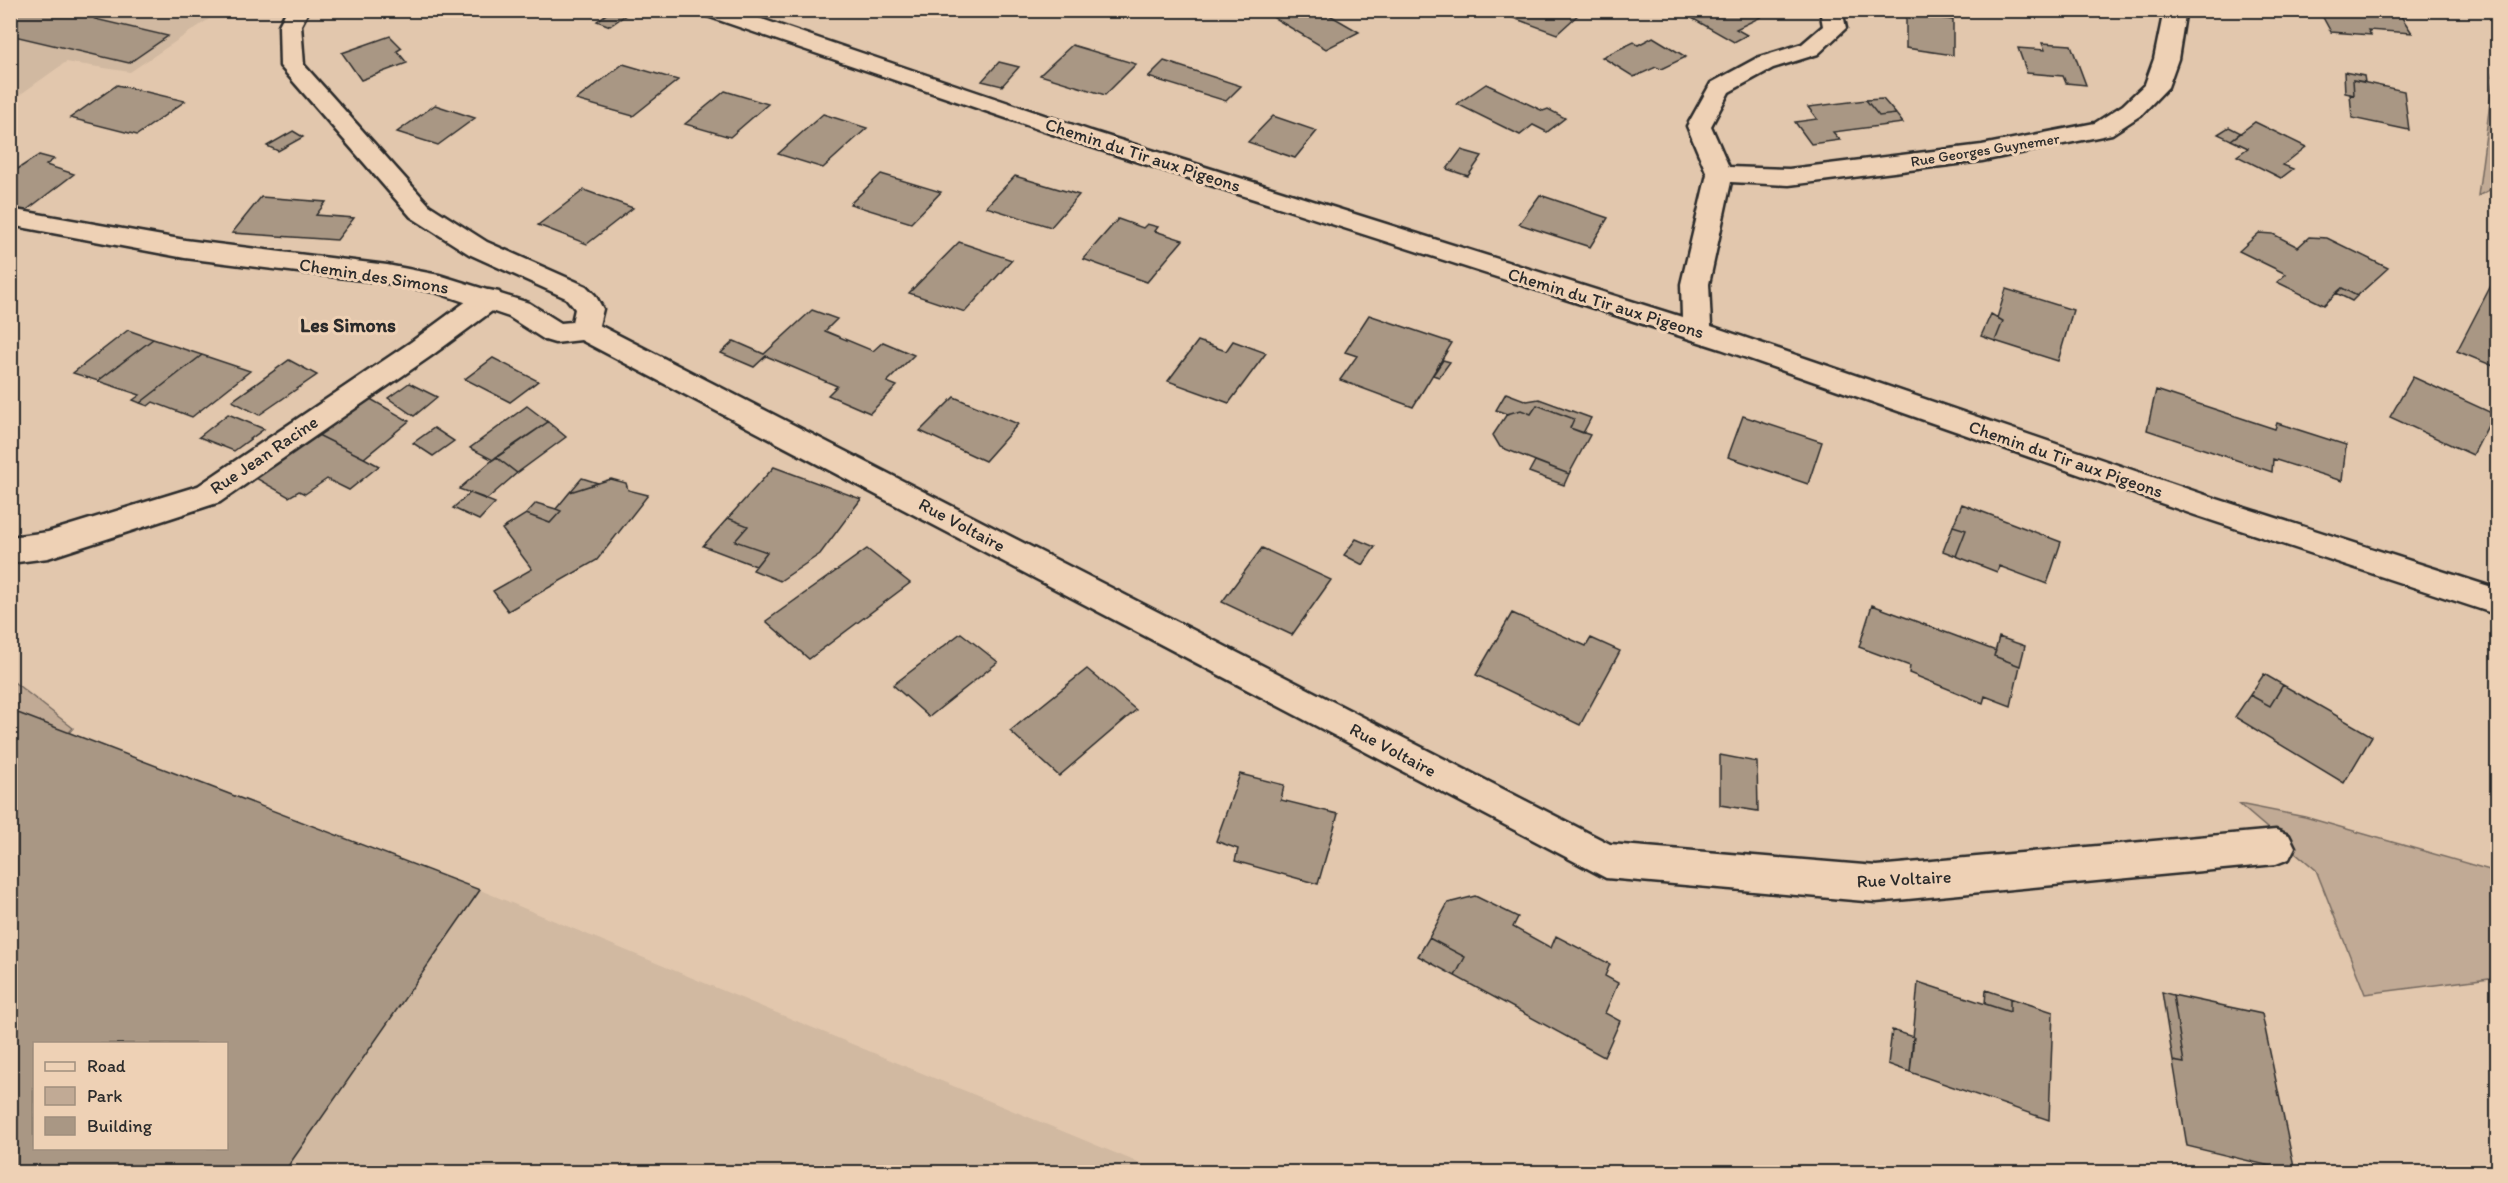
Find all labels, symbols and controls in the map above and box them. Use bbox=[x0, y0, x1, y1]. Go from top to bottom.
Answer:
street label: Chemin du Tir aux Pigeons bbox=[1043, 113, 1243, 197]
street label: Rue Georges Guynemer bbox=[1909, 129, 2061, 171]
street label: Chemin des Simons bbox=[298, 253, 450, 299]
street label: Chemin du Tir aux Pigeons bbox=[1505, 263, 1707, 343]
district label: Les Simons bbox=[300, 313, 396, 337]
street label: Rue Jean Racine bbox=[206, 411, 322, 499]
street label: Chemin du Tir aux Pigeons bbox=[1966, 415, 2166, 503]
street label: Rue Voltaire bbox=[915, 493, 1009, 557]
street label: Rue Voltaire bbox=[1346, 718, 1440, 782]
street label: Rue Voltaire bbox=[1856, 866, 1952, 892]
legend bbox=[33, 1042, 228, 1150]
text: Road bbox=[87, 1055, 126, 1077]
text: Park bbox=[87, 1085, 122, 1107]
text: Building bbox=[87, 1115, 153, 1137]

